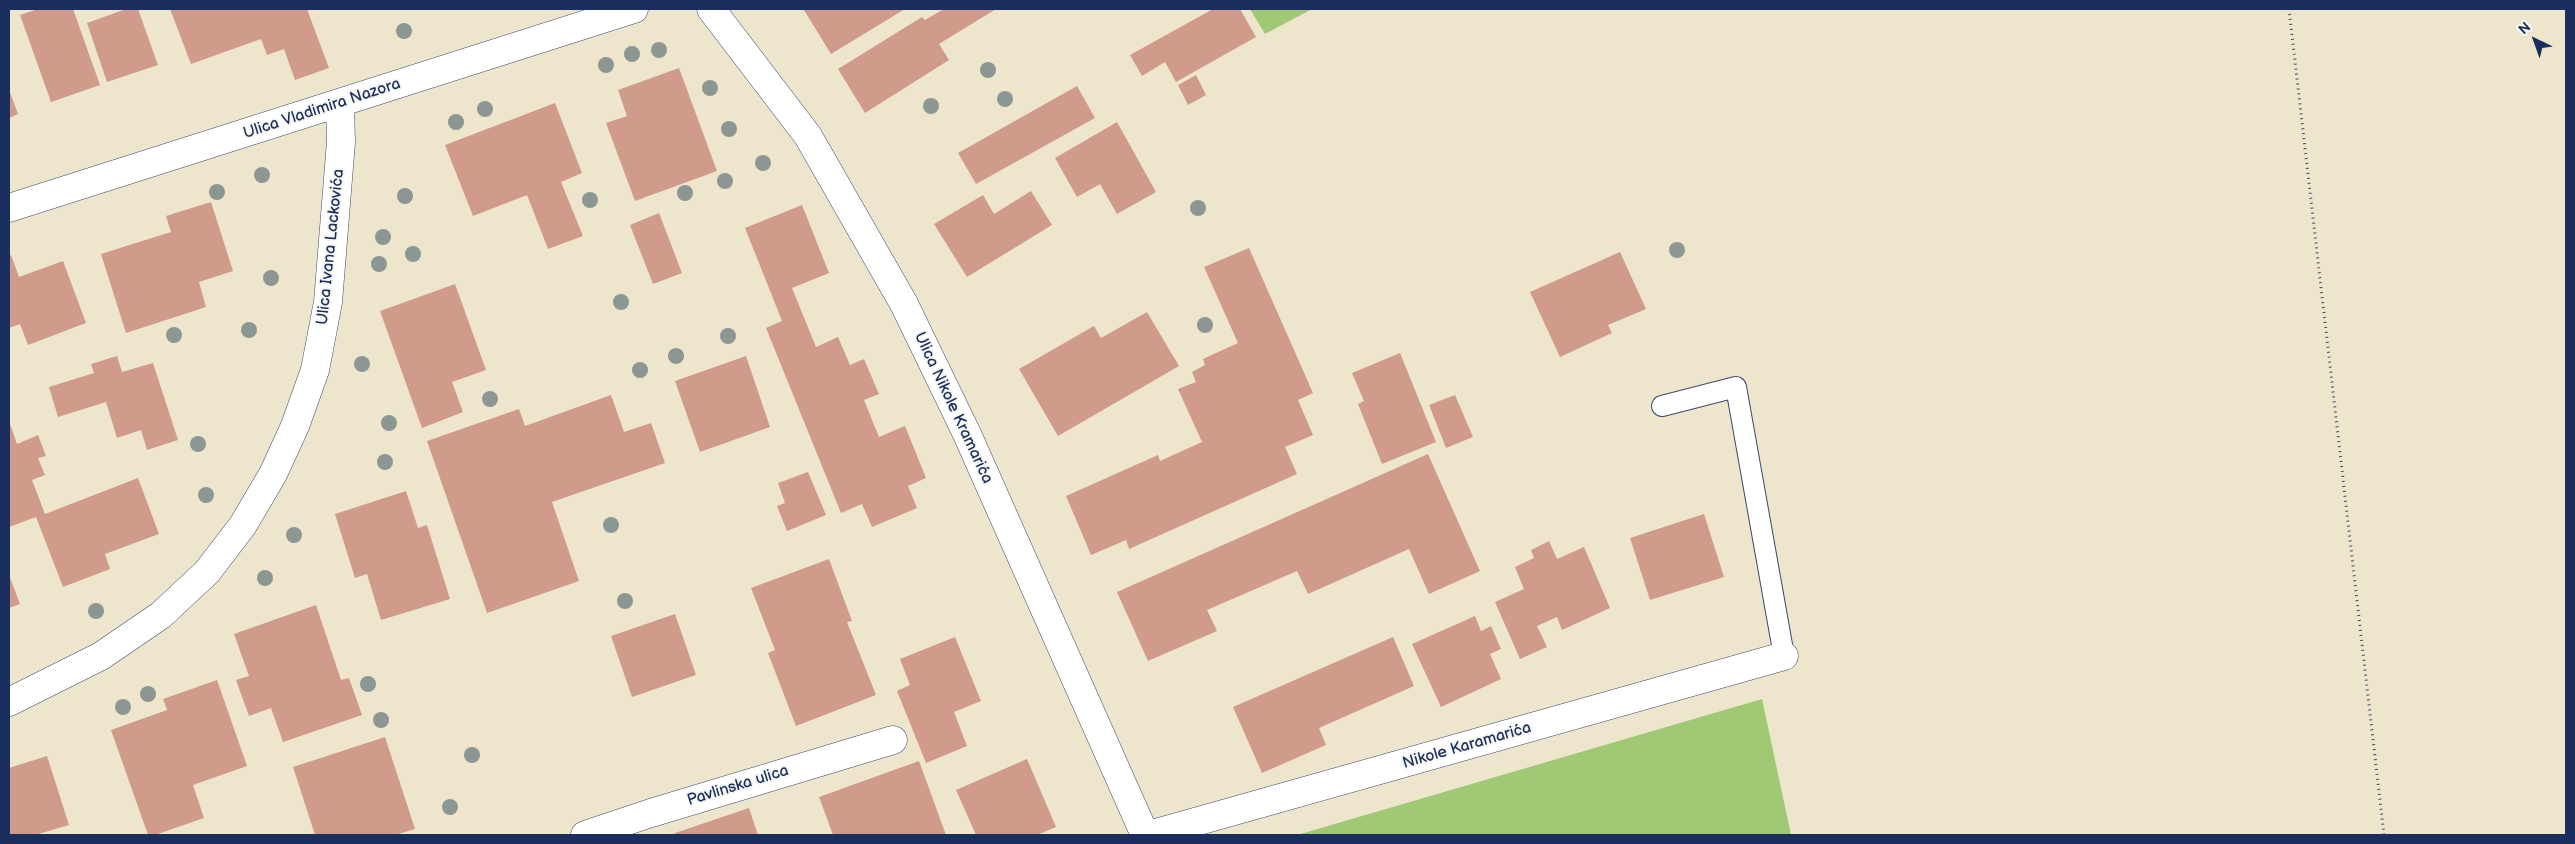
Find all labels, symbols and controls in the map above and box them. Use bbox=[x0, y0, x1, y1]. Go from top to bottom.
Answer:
north arrow bbox=[2510, 15, 2560, 65]
text: N bbox=[2515, 19, 2534, 38]
street label: Ulica Vladimira Nazora bbox=[241, 75, 403, 143]
street label: Ulica Ivana Lackovića bbox=[313, 168, 349, 326]
street label: Ulica Nikole Kramarića bbox=[909, 329, 997, 487]
street label: Nikole Karamarića bbox=[1400, 718, 1534, 774]
street label: Pavlinska ulica bbox=[685, 761, 791, 811]

